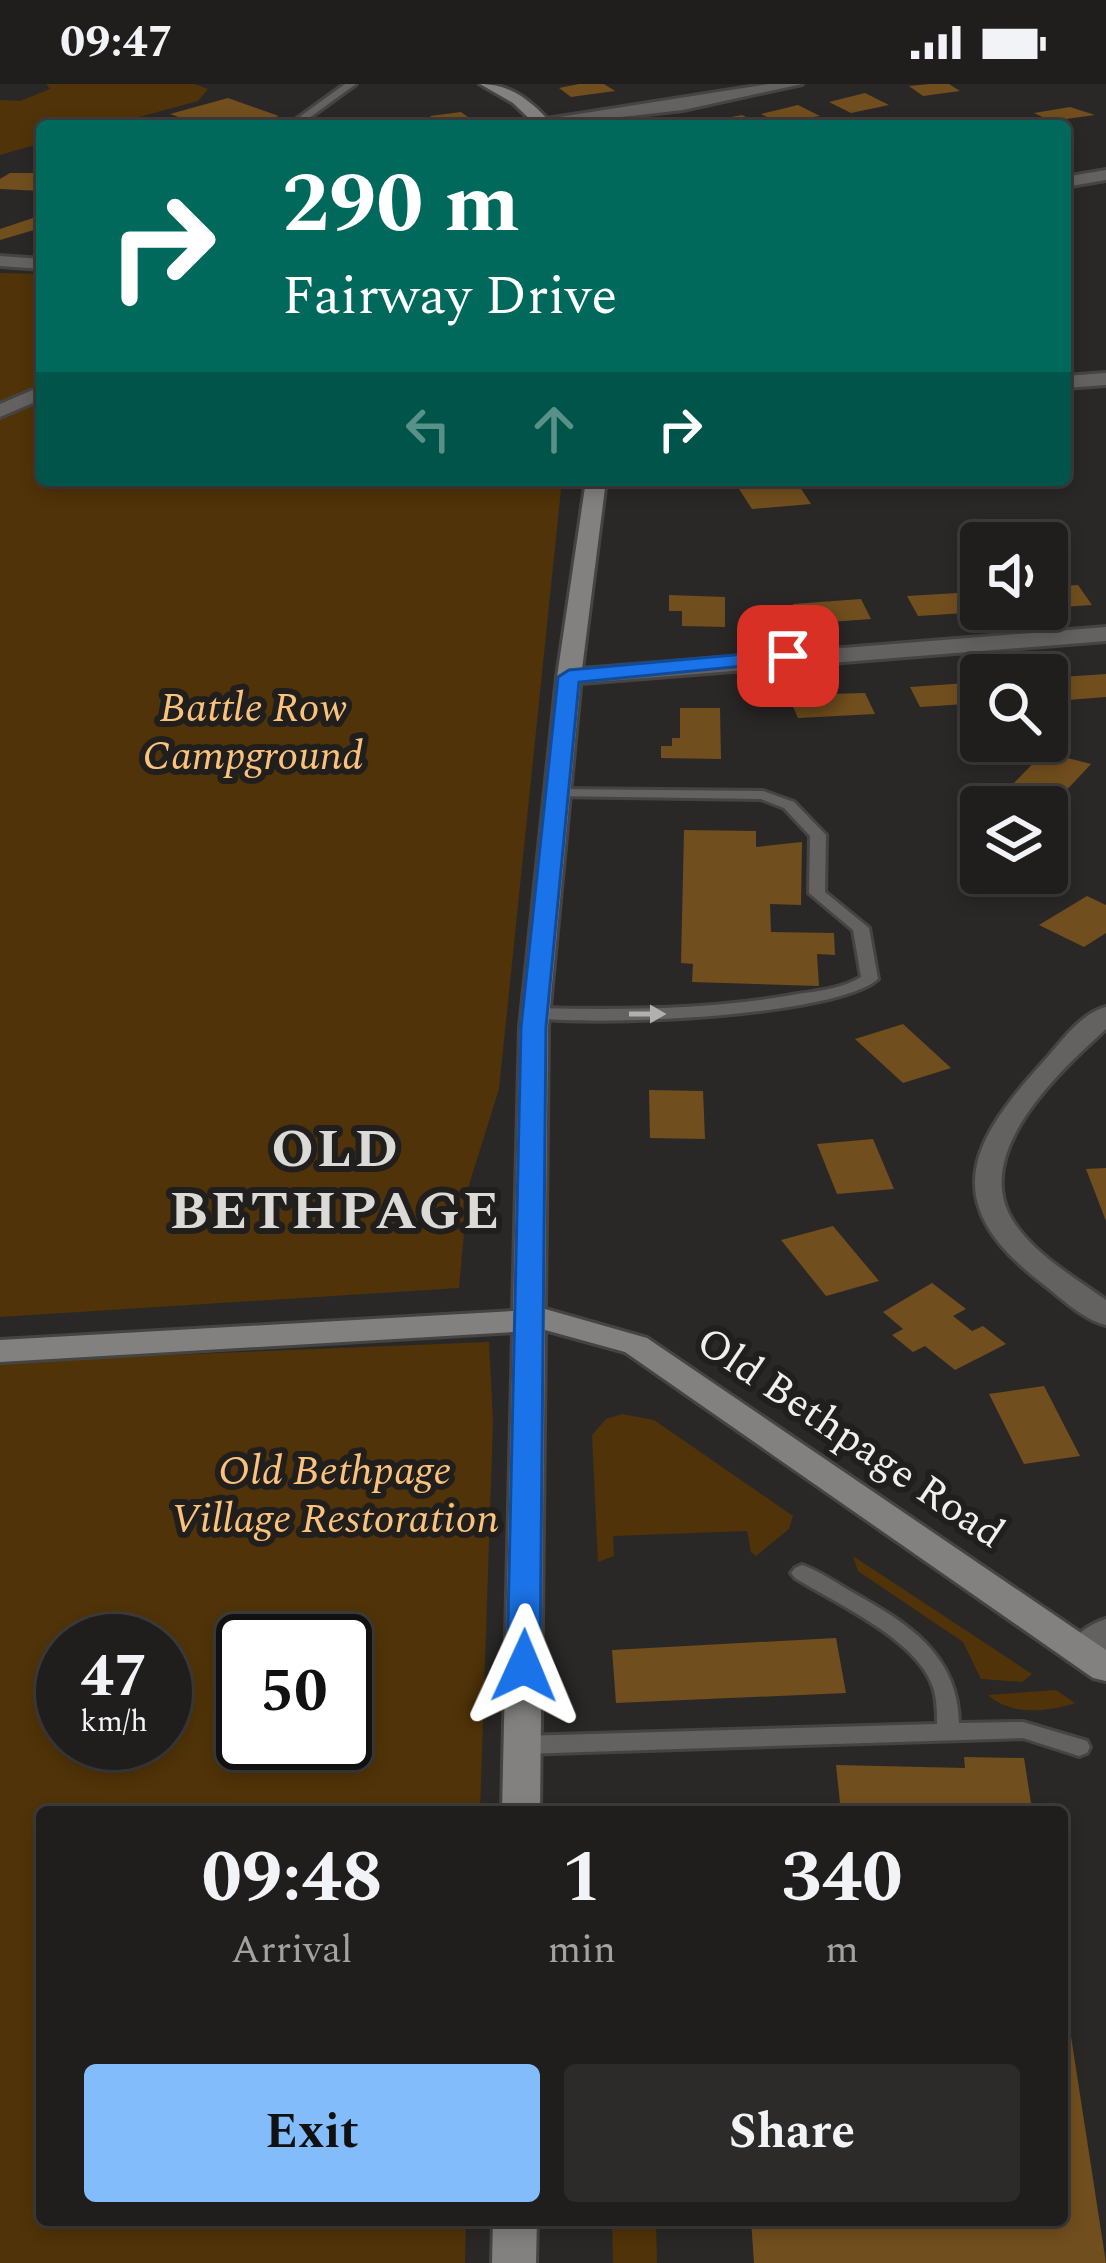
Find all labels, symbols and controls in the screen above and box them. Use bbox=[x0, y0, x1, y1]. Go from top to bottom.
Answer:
text: 09:47 bbox=[60, 8, 173, 77]
text: 290 m bbox=[282, 141, 520, 269]
icon: right bbox=[84, 168, 240, 324]
text: Fairway Drive bbox=[282, 256, 617, 338]
icon: left bbox=[395, 396, 461, 462]
icon: ahead bbox=[521, 396, 587, 462]
icon: right bbox=[647, 396, 713, 462]
map controls bbox=[960, 522, 1068, 894]
button: sound bbox=[960, 522, 1068, 630]
pin bbox=[737, 605, 839, 707]
icon: arrive bbox=[755, 623, 821, 689]
button: search bbox=[960, 654, 1068, 762]
park label: Battle Row Campground bbox=[143, 677, 363, 788]
button: layers bbox=[960, 786, 1068, 894]
one-way arrow bbox=[629, 1004, 667, 1024]
district label: OLD BETHPAGE bbox=[170, 1109, 502, 1253]
street label: Old Bethpage Road bbox=[683, 1311, 1017, 1565]
park label: Old Bethpage Village Restoration bbox=[171, 1440, 499, 1551]
position arrow bbox=[461, 1603, 587, 1729]
speed limit sign: 50 bbox=[216, 1614, 372, 1770]
text: 47 bbox=[80, 1631, 148, 1723]
text: km/h bbox=[80, 1699, 148, 1745]
text: 09:48 bbox=[201, 1824, 382, 1933]
text: 1 bbox=[562, 1824, 602, 1933]
text: 340 bbox=[781, 1824, 903, 1933]
text: Arrival bbox=[231, 1921, 353, 1980]
text: min bbox=[548, 1921, 616, 1980]
text: m bbox=[825, 1921, 859, 1980]
button: Exit bbox=[84, 2064, 540, 2202]
button: Share bbox=[564, 2064, 1020, 2202]

